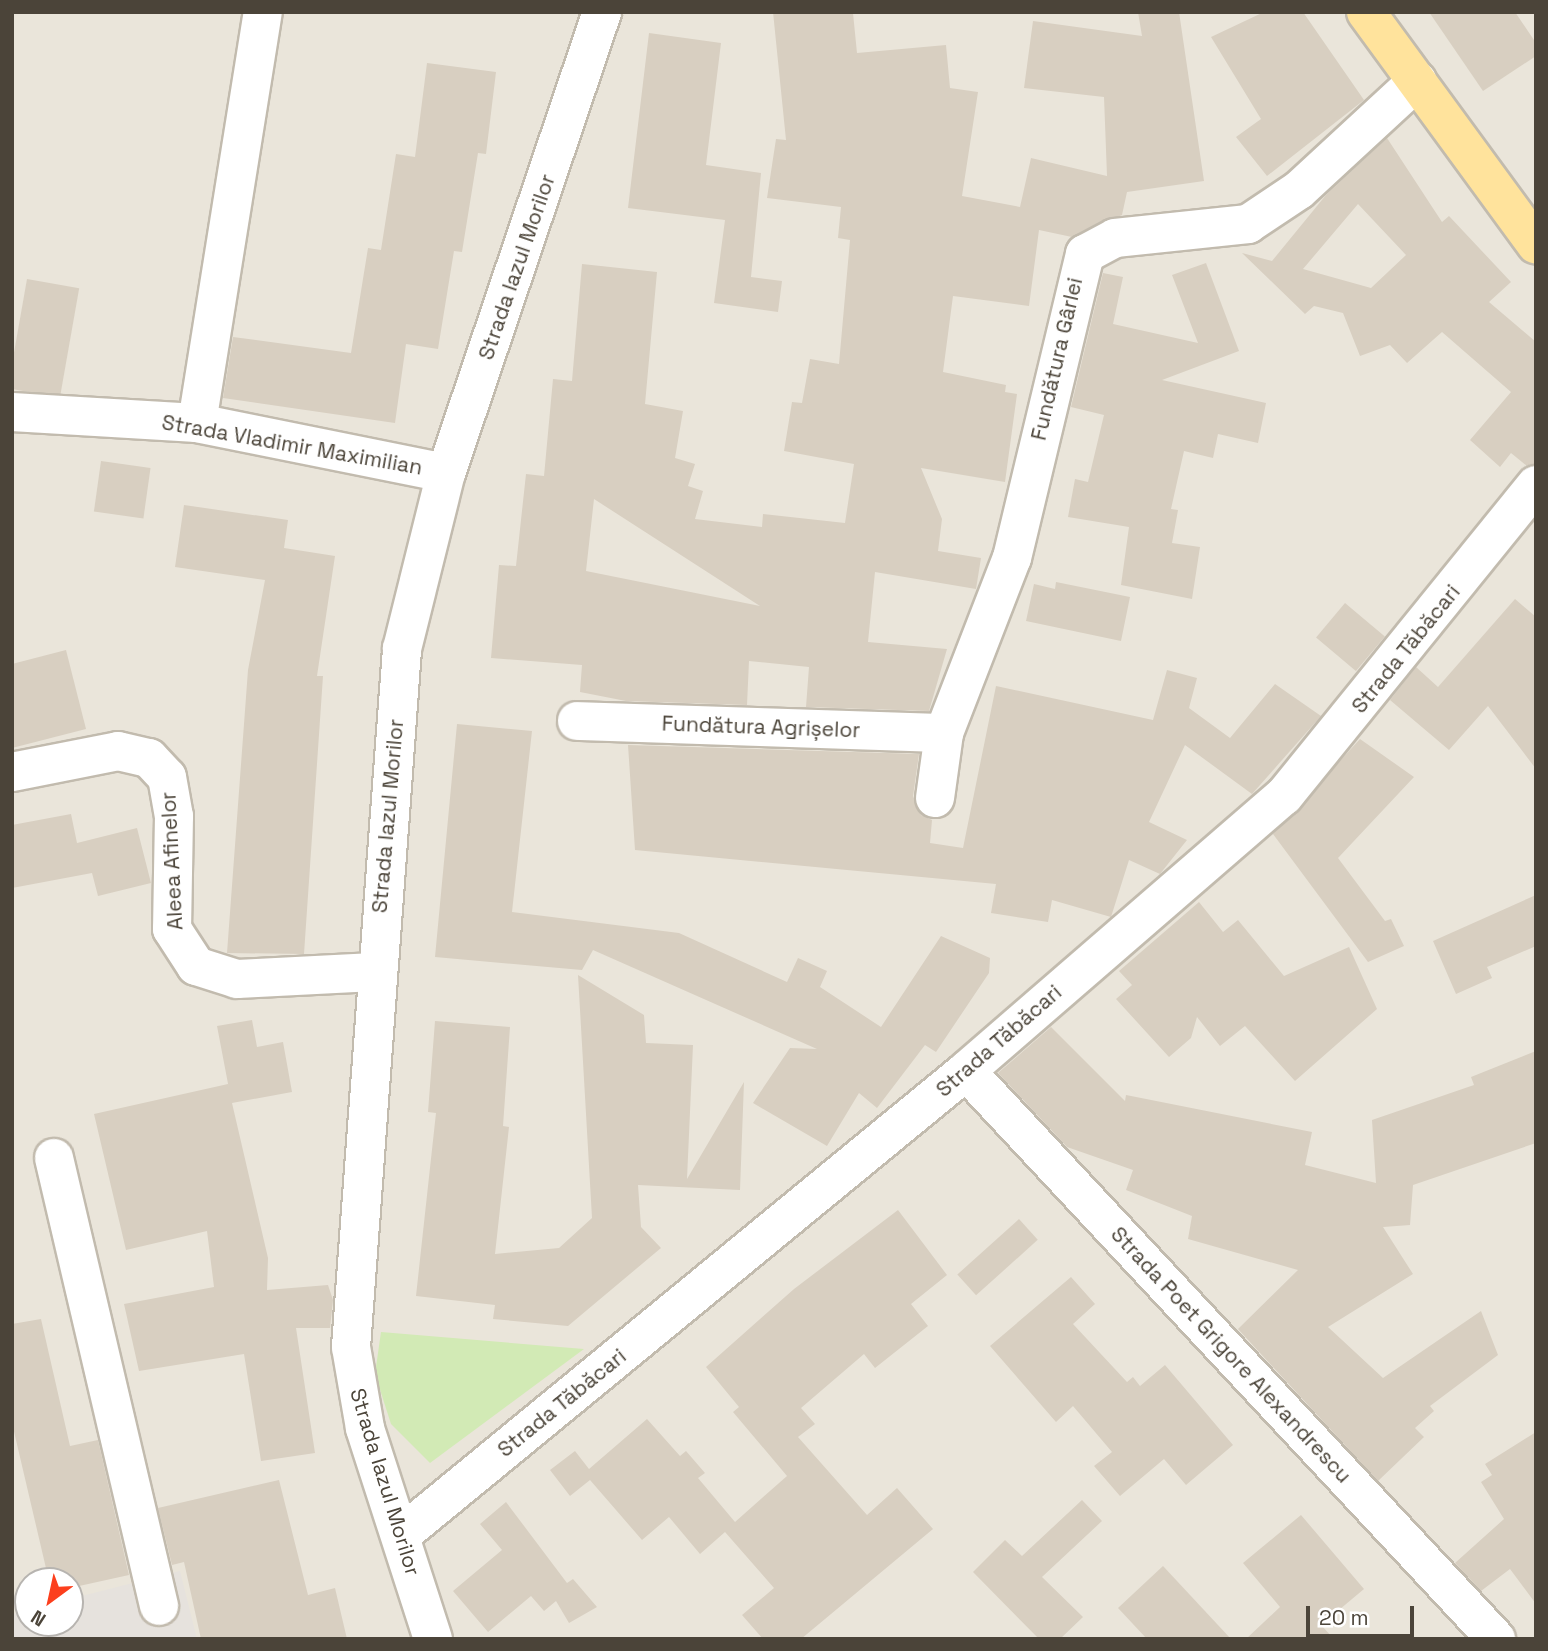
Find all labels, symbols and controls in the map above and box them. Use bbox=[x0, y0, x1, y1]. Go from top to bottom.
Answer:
street label: Strada Iazul Morilor bbox=[473, 171, 561, 363]
street label: Fundătura Gârlei bbox=[1026, 275, 1088, 443]
street label: Strada Vladimir Maximilian bbox=[160, 410, 424, 480]
street label: Strada Tăbăcari bbox=[1346, 579, 1466, 719]
street label: Fundătura Agrișelor bbox=[661, 711, 861, 743]
street label: Strada Iazul Morilor bbox=[367, 718, 409, 914]
street label: Aleea Afinelor bbox=[156, 791, 188, 931]
street label: Strada Tăbăcari bbox=[931, 980, 1067, 1102]
street label: Strada Poet Grigore Alexandrescu bbox=[1105, 1222, 1357, 1488]
street label: Strada Tăbăcari bbox=[492, 1343, 632, 1463]
street label: Strada Iazul Morilor bbox=[344, 1385, 426, 1579]
north arrow bbox=[14, 1567, 84, 1637]
scale bar bbox=[1310, 1592, 1418, 1636]
text: N bbox=[26, 1604, 51, 1632]
text: 20 m bbox=[1319, 1604, 1369, 1631]

